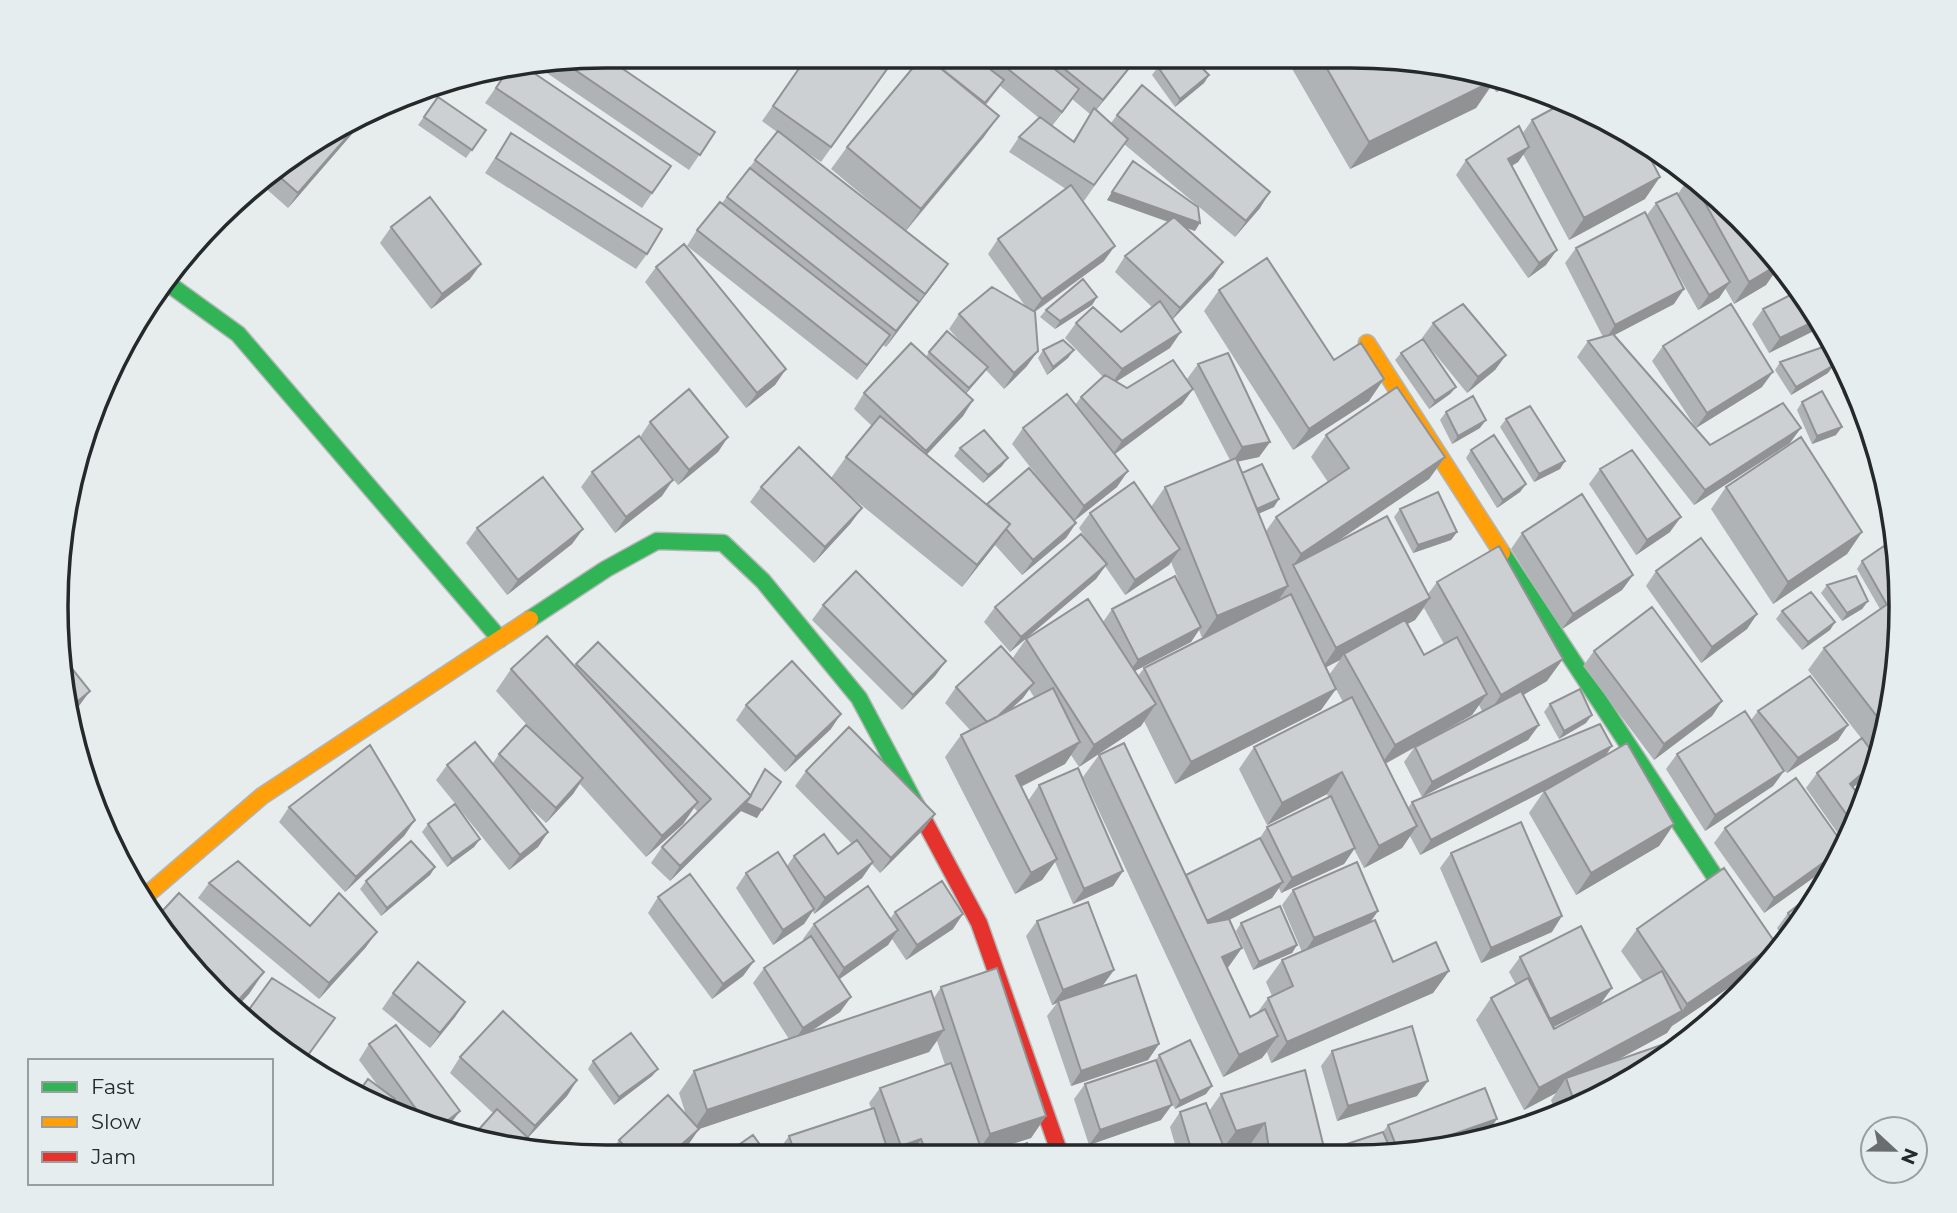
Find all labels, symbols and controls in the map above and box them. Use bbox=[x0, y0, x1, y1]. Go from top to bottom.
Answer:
legend bbox=[28, 1059, 273, 1185]
text: Fast bbox=[91, 1074, 135, 1099]
text: Slow bbox=[91, 1109, 141, 1134]
north arrow bbox=[1859, 1115, 1929, 1185]
text: Jam bbox=[90, 1144, 136, 1169]
text: N bbox=[1896, 1145, 1923, 1168]

